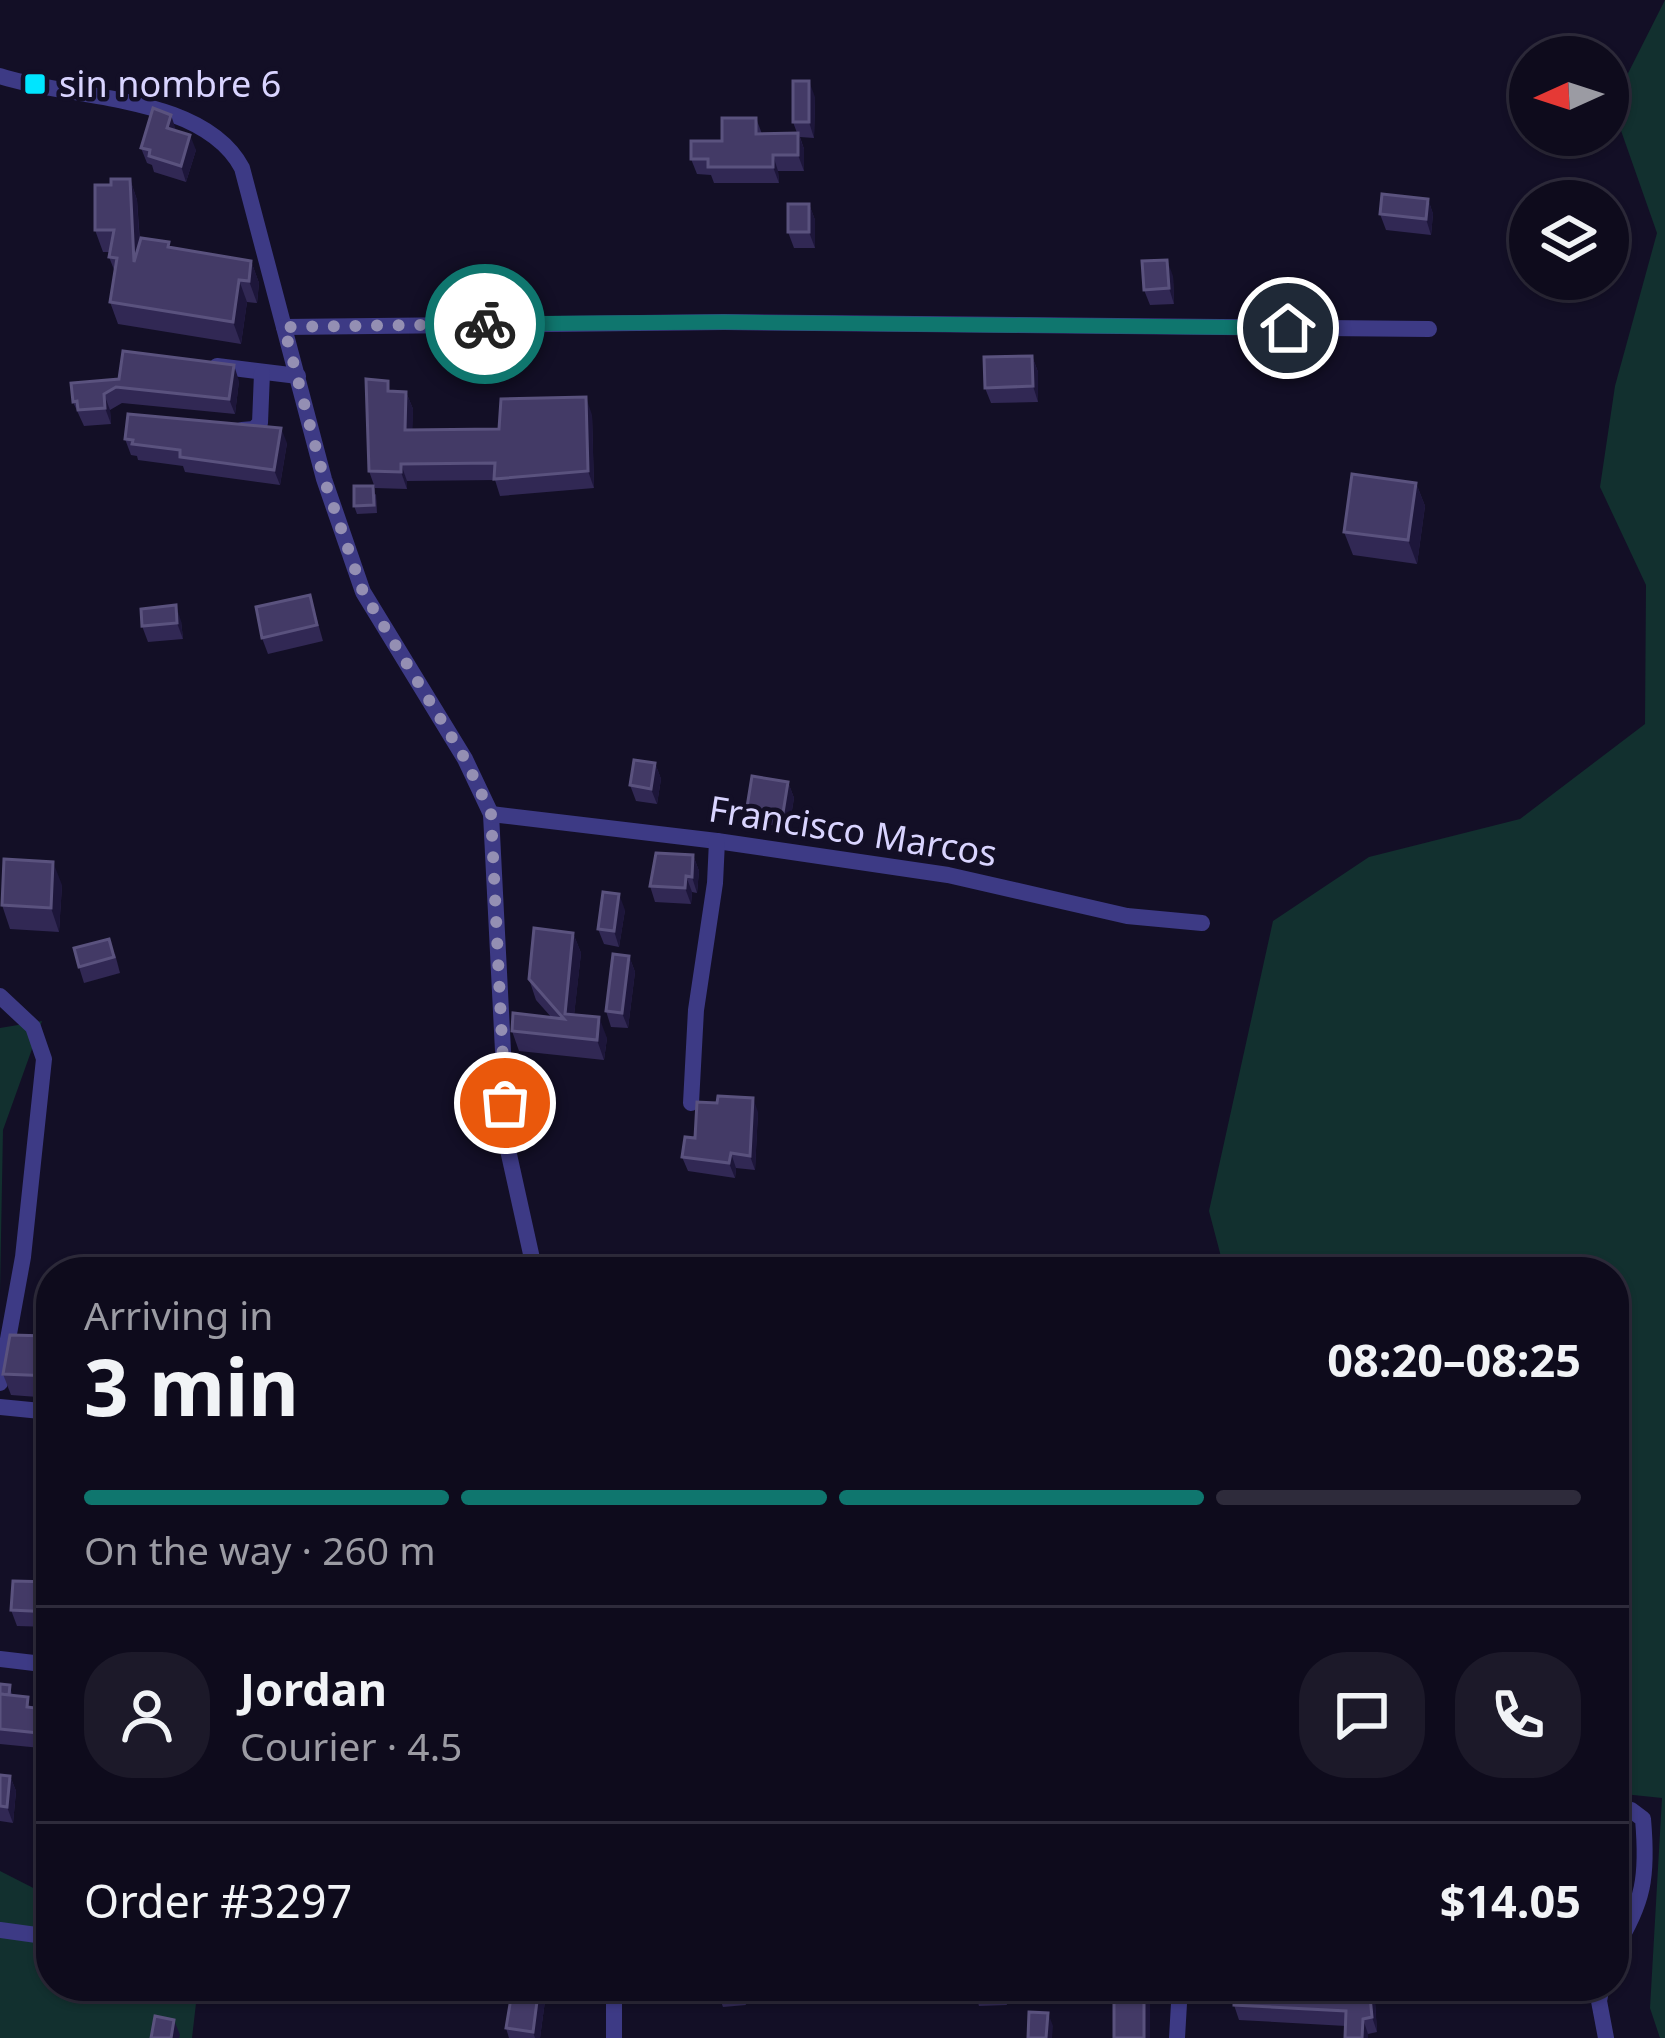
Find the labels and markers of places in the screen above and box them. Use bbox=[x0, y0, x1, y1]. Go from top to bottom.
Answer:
place label: sin nombre 6 bbox=[59, 59, 281, 108]
marker: sin nombre 6 bbox=[22, 71, 48, 97]
pin bbox=[1237, 277, 1339, 379]
pin bbox=[454, 1052, 556, 1154]

